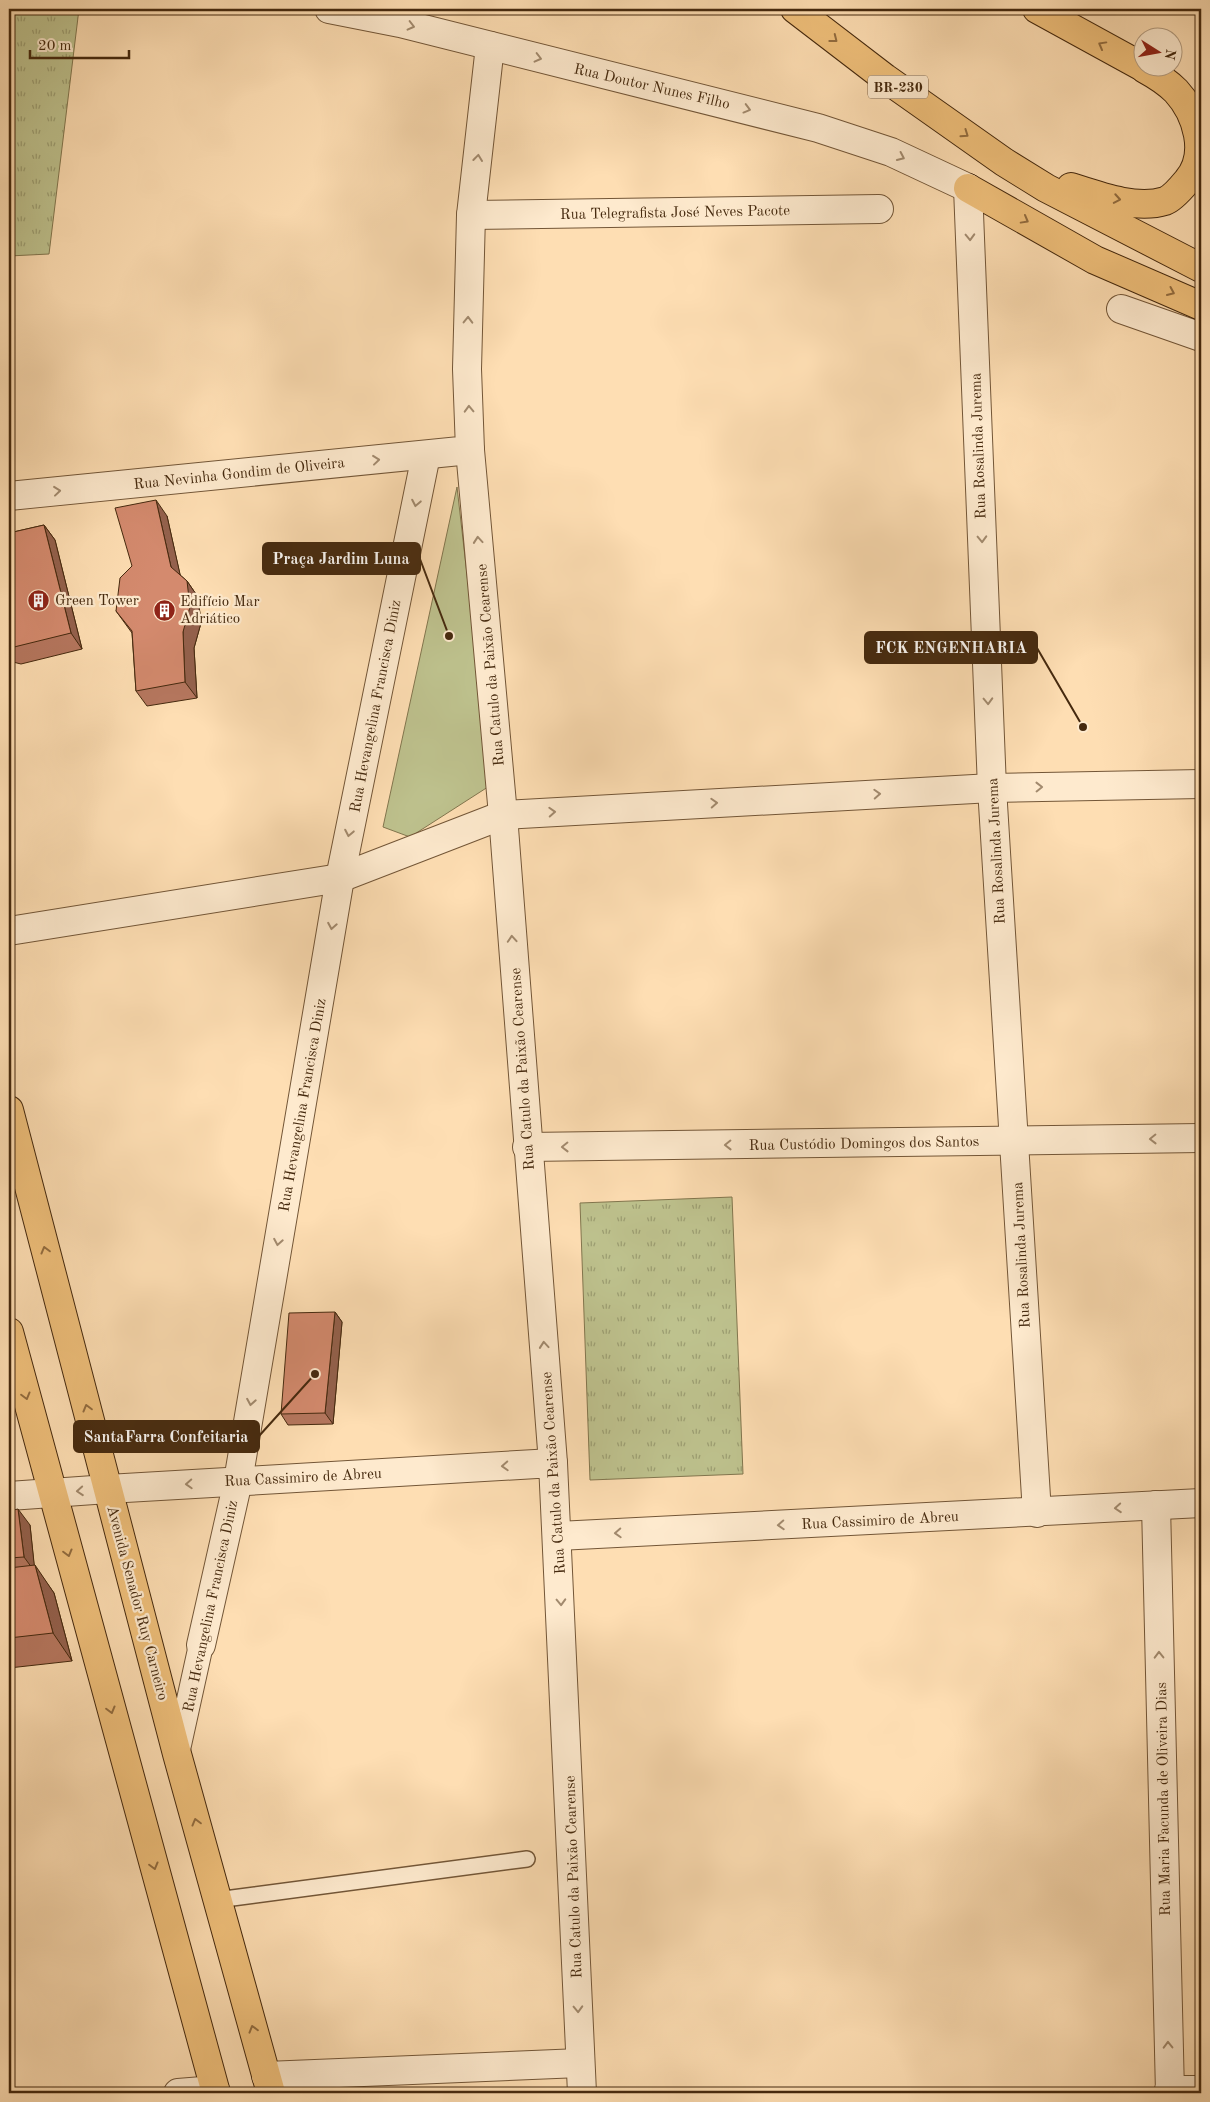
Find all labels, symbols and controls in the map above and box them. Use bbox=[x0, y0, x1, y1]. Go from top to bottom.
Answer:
one-way arrow bbox=[406, 20, 415, 31]
scale bar bbox=[30, 28, 129, 60]
north arrow bbox=[1132, 28, 1182, 78]
one-way arrow bbox=[828, 33, 837, 41]
text: 20 m bbox=[38, 39, 72, 54]
one-way arrow bbox=[1098, 42, 1107, 52]
text: N bbox=[1162, 48, 1178, 61]
one-way arrow bbox=[533, 52, 542, 63]
street label: Rua Doutor Nunes Filho bbox=[572, 62, 731, 113]
road number: BR-230 bbox=[868, 75, 928, 98]
one-way arrow bbox=[742, 103, 750, 113]
one-way arrow bbox=[959, 128, 969, 137]
one-way arrow bbox=[896, 151, 905, 161]
one-way arrow bbox=[472, 154, 483, 162]
one-way arrow bbox=[1112, 194, 1121, 204]
street label: Rua Telegrafista José Neves Pacote bbox=[560, 204, 790, 223]
one-way arrow bbox=[1020, 214, 1029, 224]
one-way arrow bbox=[964, 233, 975, 241]
one-way arrow bbox=[1166, 286, 1175, 297]
one-way arrow bbox=[463, 316, 474, 324]
street label: Rua Rosalinda Jurema bbox=[969, 372, 990, 519]
one-way arrow bbox=[463, 405, 474, 413]
one-way arrow bbox=[372, 455, 380, 466]
street label: Rua Nevinha Gondim de Oliveira bbox=[133, 456, 346, 493]
one-way arrow bbox=[54, 486, 62, 497]
one-way arrow bbox=[412, 498, 422, 507]
one-way arrow bbox=[473, 535, 484, 543]
one-way arrow bbox=[976, 535, 987, 543]
callout: Praça Jardim Luna bbox=[263, 543, 420, 574]
text: Praça Jardim Luna bbox=[272, 552, 410, 568]
street label: Rua Catulo da Paixão Cearense bbox=[475, 563, 508, 767]
building icon: Green Tower bbox=[27, 588, 51, 612]
place label: Green Tower bbox=[55, 594, 139, 609]
place label: Edifício Mar Adriático bbox=[180, 595, 260, 627]
building icon: Edifício Mar Adriático bbox=[152, 598, 176, 622]
street label: Rua Hevangelina Francisca Diniz bbox=[348, 599, 404, 814]
callout: FCK ENGENHARIA bbox=[865, 632, 1037, 663]
text: FCK ENGENHARIA bbox=[875, 641, 1027, 657]
one-way arrow bbox=[983, 698, 994, 706]
street label: Rua Rosalinda Jurema bbox=[986, 777, 1009, 925]
one-way arrow bbox=[1036, 782, 1043, 792]
one-way arrow bbox=[873, 789, 881, 800]
one-way arrow bbox=[711, 798, 719, 809]
one-way arrow bbox=[548, 807, 556, 817]
one-way arrow bbox=[345, 829, 355, 838]
one-way arrow bbox=[328, 922, 338, 931]
one-way arrow bbox=[507, 934, 518, 942]
street label: Rua Catulo da Paixão Cearense bbox=[509, 967, 538, 1171]
street label: Rua Hevangelina Francisca Diniz bbox=[277, 997, 330, 1213]
one-way arrow bbox=[1148, 1133, 1156, 1144]
street label: Rua Custódio Domingos dos Santos bbox=[749, 1135, 979, 1154]
one-way arrow bbox=[723, 1140, 731, 1150]
one-way arrow bbox=[561, 1142, 568, 1152]
street label: Rua Rosalinda Jurema bbox=[1011, 1181, 1034, 1329]
one-way arrow bbox=[274, 1237, 284, 1246]
one-way arrow bbox=[41, 1247, 51, 1255]
one-way arrow bbox=[538, 1341, 549, 1349]
street label: Rua Catulo da Paixão Cearense bbox=[540, 1371, 569, 1575]
one-way arrow bbox=[20, 1392, 31, 1400]
one-way arrow bbox=[247, 1398, 257, 1406]
one-way arrow bbox=[82, 1403, 93, 1412]
callout: SantaFarra Confeitaria bbox=[74, 1421, 259, 1452]
text: SantaFarra Confeitaria bbox=[84, 1430, 248, 1446]
one-way arrow bbox=[501, 1461, 508, 1471]
street label: Rua Cassimiro de Abreu bbox=[224, 1467, 382, 1490]
one-way arrow bbox=[185, 1478, 193, 1489]
one-way arrow bbox=[76, 1485, 84, 1496]
street label: Rua Hevangelina Francisca Diniz bbox=[182, 1499, 241, 1714]
one-way arrow bbox=[1113, 1502, 1121, 1513]
street label: Avenida Senador Ruy Carneiro bbox=[103, 1505, 170, 1702]
street label: Rua Cassimiro de Abreu bbox=[801, 1510, 959, 1533]
one-way arrow bbox=[776, 1520, 784, 1531]
one-way arrow bbox=[614, 1528, 622, 1538]
one-way arrow bbox=[63, 1548, 73, 1556]
one-way arrow bbox=[556, 1598, 567, 1606]
one-way arrow bbox=[1154, 1650, 1165, 1658]
street label: Rua Maria Facunda de Oliveira Dias bbox=[1155, 1682, 1174, 1916]
one-way arrow bbox=[105, 1705, 116, 1714]
street label: Rua Catulo da Paixão Cearense bbox=[563, 1775, 586, 1979]
one-way arrow bbox=[191, 1818, 201, 1826]
one-way arrow bbox=[148, 1862, 158, 1870]
one-way arrow bbox=[573, 2006, 583, 2014]
one-way arrow bbox=[248, 2024, 259, 2033]
one-way arrow bbox=[1163, 2040, 1174, 2048]

